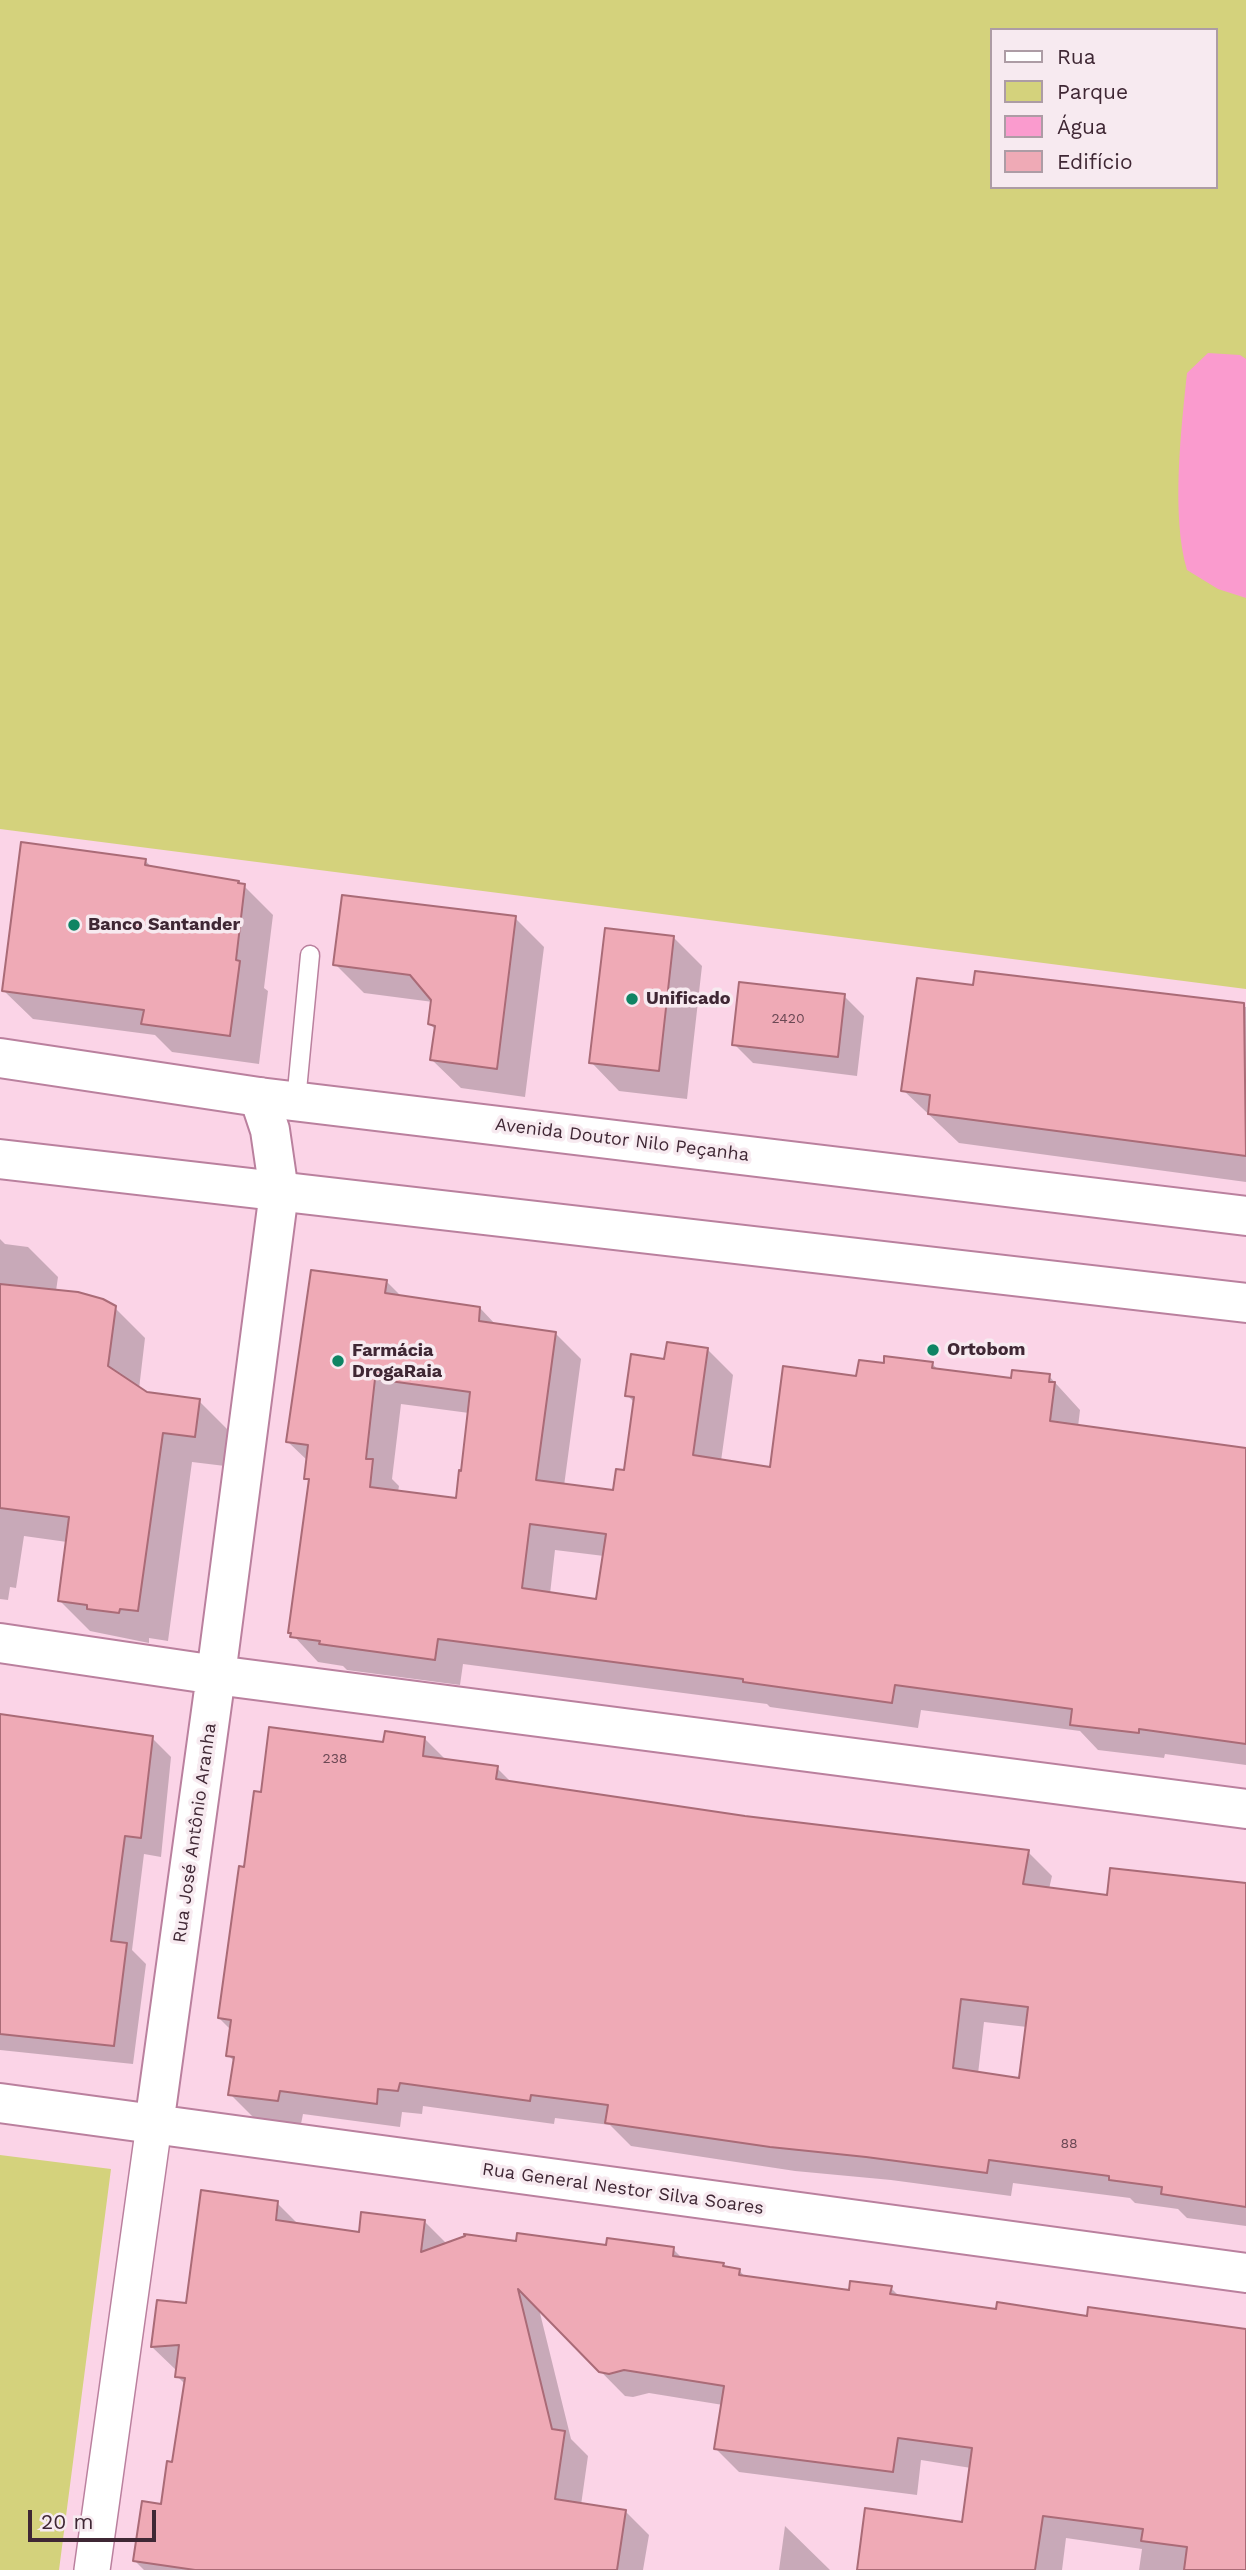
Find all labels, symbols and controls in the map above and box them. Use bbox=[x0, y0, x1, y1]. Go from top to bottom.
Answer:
legend bbox=[990, 28, 1218, 189]
text: Rua bbox=[1057, 44, 1096, 69]
text: Parque bbox=[1057, 79, 1128, 104]
text: Água bbox=[1057, 114, 1107, 139]
text: Edifício bbox=[1057, 149, 1133, 174]
place label: Banco Santander bbox=[88, 914, 240, 936]
marker: Banco Santander bbox=[66, 917, 82, 933]
place label: Unificado bbox=[646, 988, 730, 1010]
marker: Unificado bbox=[624, 991, 640, 1007]
house number: 2420 bbox=[771, 1011, 805, 1027]
street label: Avenida Doutor Nilo Peçanha bbox=[494, 1114, 750, 1166]
place label: Ortobom bbox=[947, 1339, 1025, 1361]
place label: Farmácia DrogaRaia bbox=[352, 1340, 442, 1382]
marker: Ortobom bbox=[925, 1342, 941, 1358]
marker: Farmácia DrogaRaia bbox=[330, 1353, 346, 1369]
street label: Rua José Antônio Aranha bbox=[169, 1722, 221, 1944]
house number: 238 bbox=[323, 1751, 347, 1767]
house number: 88 bbox=[1060, 2136, 1078, 2152]
street label: Rua General Nestor Silva Soares bbox=[481, 2159, 765, 2219]
scale bar bbox=[32, 2496, 159, 2540]
text: 20 m bbox=[41, 2509, 93, 2534]

